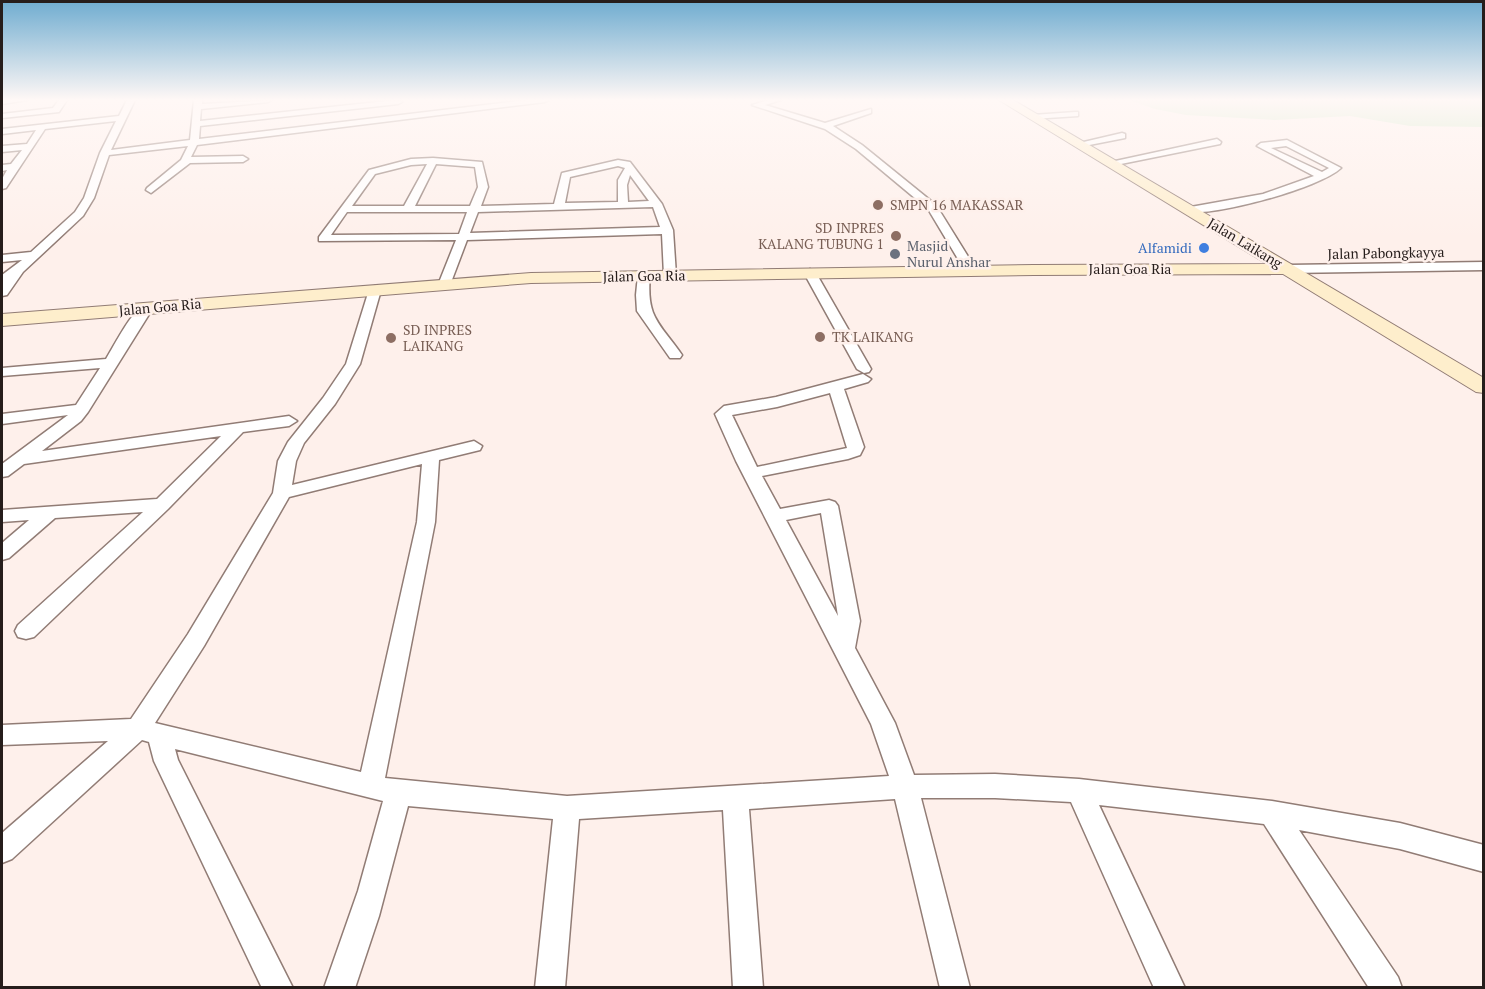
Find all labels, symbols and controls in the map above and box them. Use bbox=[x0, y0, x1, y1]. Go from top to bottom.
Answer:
place label: SMPN 16 MAKASSAR bbox=[890, 195, 1024, 214]
marker: SMPN 16 MAKASSAR bbox=[871, 198, 885, 212]
street label: Jalan Laikang bbox=[1204, 213, 1287, 273]
place label: SD INPRES KALANG TUBUNG 1 bbox=[758, 218, 884, 253]
marker: SD INPRES KALANG TUBUNG 1 bbox=[889, 229, 903, 243]
place label: Masjid Nurul Anshar bbox=[907, 236, 991, 271]
place label: Alfamidi bbox=[1138, 238, 1192, 257]
marker: Alfamidi bbox=[1197, 241, 1211, 255]
street label: Jalan Pabongkayya bbox=[1327, 242, 1445, 263]
marker: Masjid Nurul Anshar bbox=[888, 247, 902, 261]
street label: Jalan Goa Ria bbox=[1089, 259, 1171, 278]
street label: Jalan Goa Ria bbox=[602, 265, 686, 286]
street label: Jalan Goa Ria bbox=[118, 293, 202, 320]
place label: SD INPRES LAIKANG bbox=[403, 320, 472, 355]
place label: TK LAIKANG bbox=[832, 327, 914, 346]
marker: TK LAIKANG bbox=[813, 330, 827, 344]
marker: SD INPRES LAIKANG bbox=[384, 331, 398, 345]

